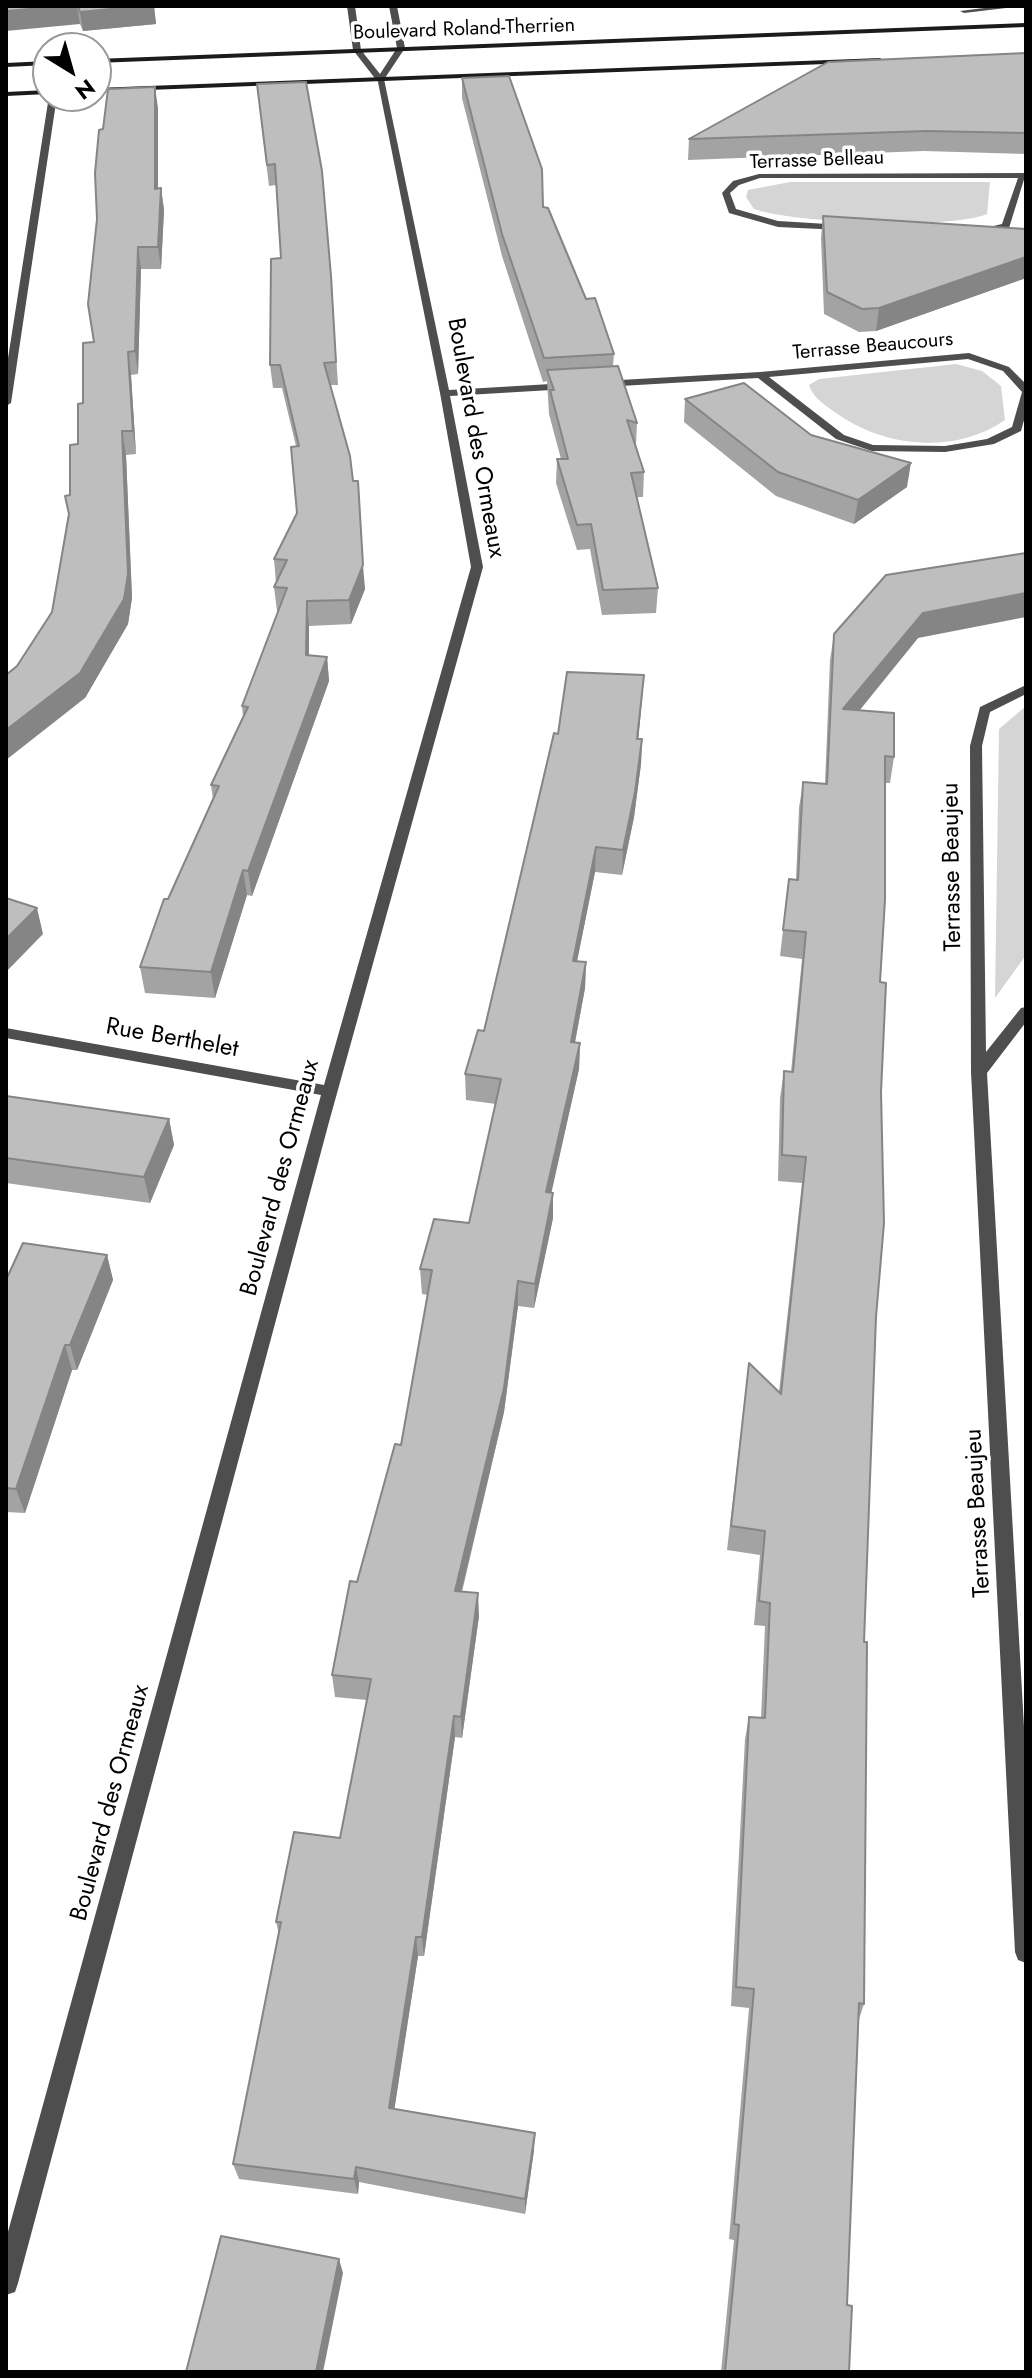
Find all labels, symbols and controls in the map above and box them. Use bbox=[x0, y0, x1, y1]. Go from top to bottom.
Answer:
street label: Boulevard Roland-Therrien bbox=[353, 14, 575, 46]
north arrow bbox=[32, 32, 112, 112]
text: N bbox=[69, 72, 102, 108]
street label: Terrasse Belleau bbox=[749, 147, 885, 175]
street label: Boulevard des Ormeaux bbox=[440, 316, 510, 560]
street label: Terrasse Beaucours bbox=[792, 328, 954, 366]
street label: Terrasse Beaujeu bbox=[937, 782, 969, 952]
street label: Rue Berthelet bbox=[104, 1013, 240, 1065]
street label: Boulevard des Ormeaux bbox=[236, 1057, 326, 1299]
street label: Terrasse Beaujeu bbox=[960, 1428, 998, 1598]
street label: Boulevard des Ormeaux bbox=[66, 1682, 156, 1924]

